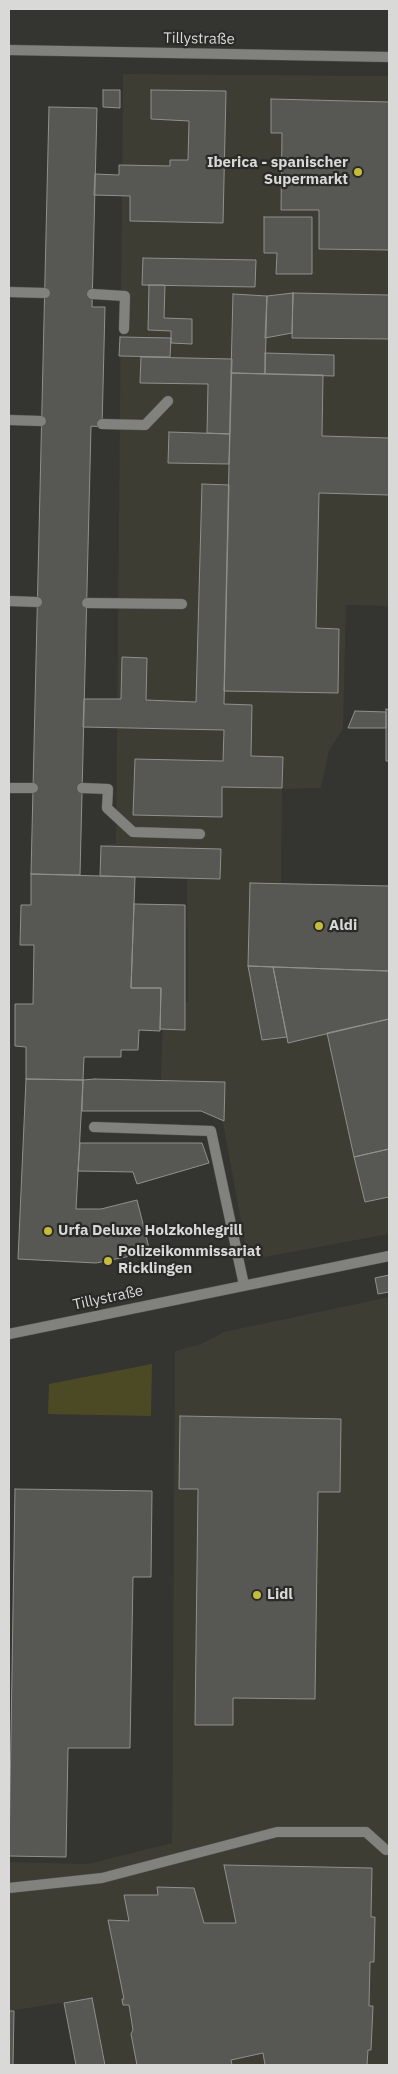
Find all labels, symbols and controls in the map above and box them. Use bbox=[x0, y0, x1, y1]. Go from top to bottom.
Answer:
street label: Tillystraße bbox=[163, 29, 235, 49]
place label: Iberica - spanischer Supermarkt bbox=[207, 154, 348, 189]
marker: Iberica - spanischer Supermarkt bbox=[352, 166, 364, 178]
place label: Aldi bbox=[329, 917, 357, 935]
marker: Aldi bbox=[313, 920, 325, 932]
place label: Urfa Deluxe Holzkohlegrill bbox=[58, 1222, 243, 1240]
marker: Urfa Deluxe Holzkohlegrill bbox=[42, 1225, 54, 1237]
place label: Polizeikommissariat Ricklingen bbox=[118, 1243, 261, 1278]
marker: Polizeikommissariat Ricklingen bbox=[102, 1255, 114, 1267]
street label: Tillystraße bbox=[71, 1282, 145, 1314]
place label: Lidl bbox=[267, 1586, 293, 1604]
marker: Lidl bbox=[251, 1589, 263, 1601]

